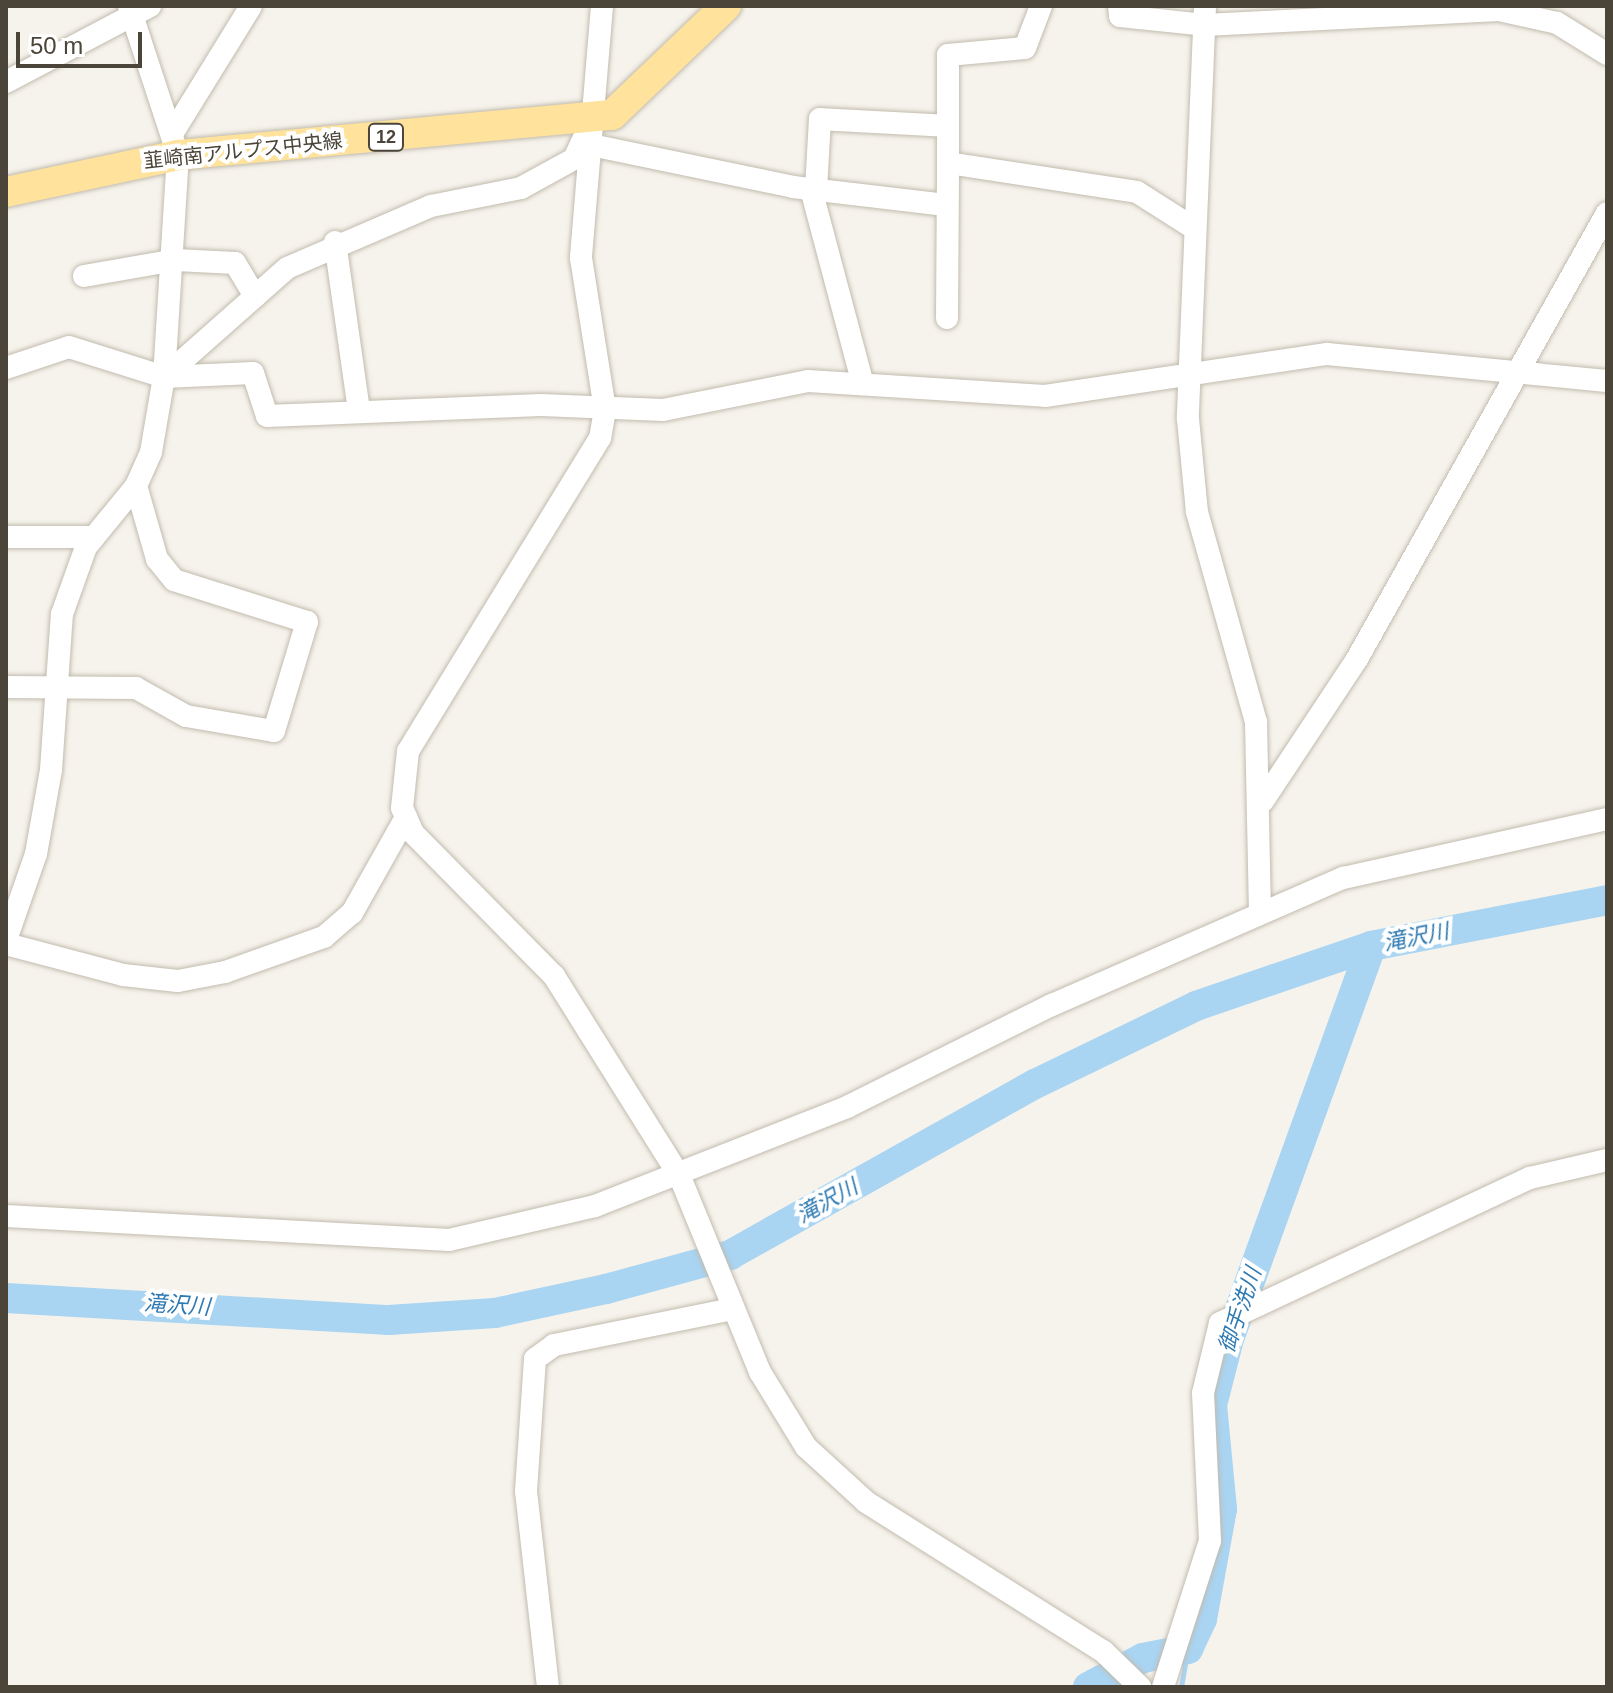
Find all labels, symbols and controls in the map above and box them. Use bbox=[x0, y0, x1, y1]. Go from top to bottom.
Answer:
scale bar bbox=[20, 16, 146, 66]
text: 50 m bbox=[30, 32, 83, 59]
road number: 12 bbox=[366, 123, 406, 151]
street label: 韮崎南アルプス中央線 bbox=[142, 129, 344, 173]
water label: 滝沢川 bbox=[1381, 918, 1451, 956]
water label: 滝沢川 bbox=[792, 1173, 862, 1229]
water label: 御手洗川 bbox=[1213, 1264, 1267, 1356]
water label: 滝沢川 bbox=[143, 1290, 211, 1320]

